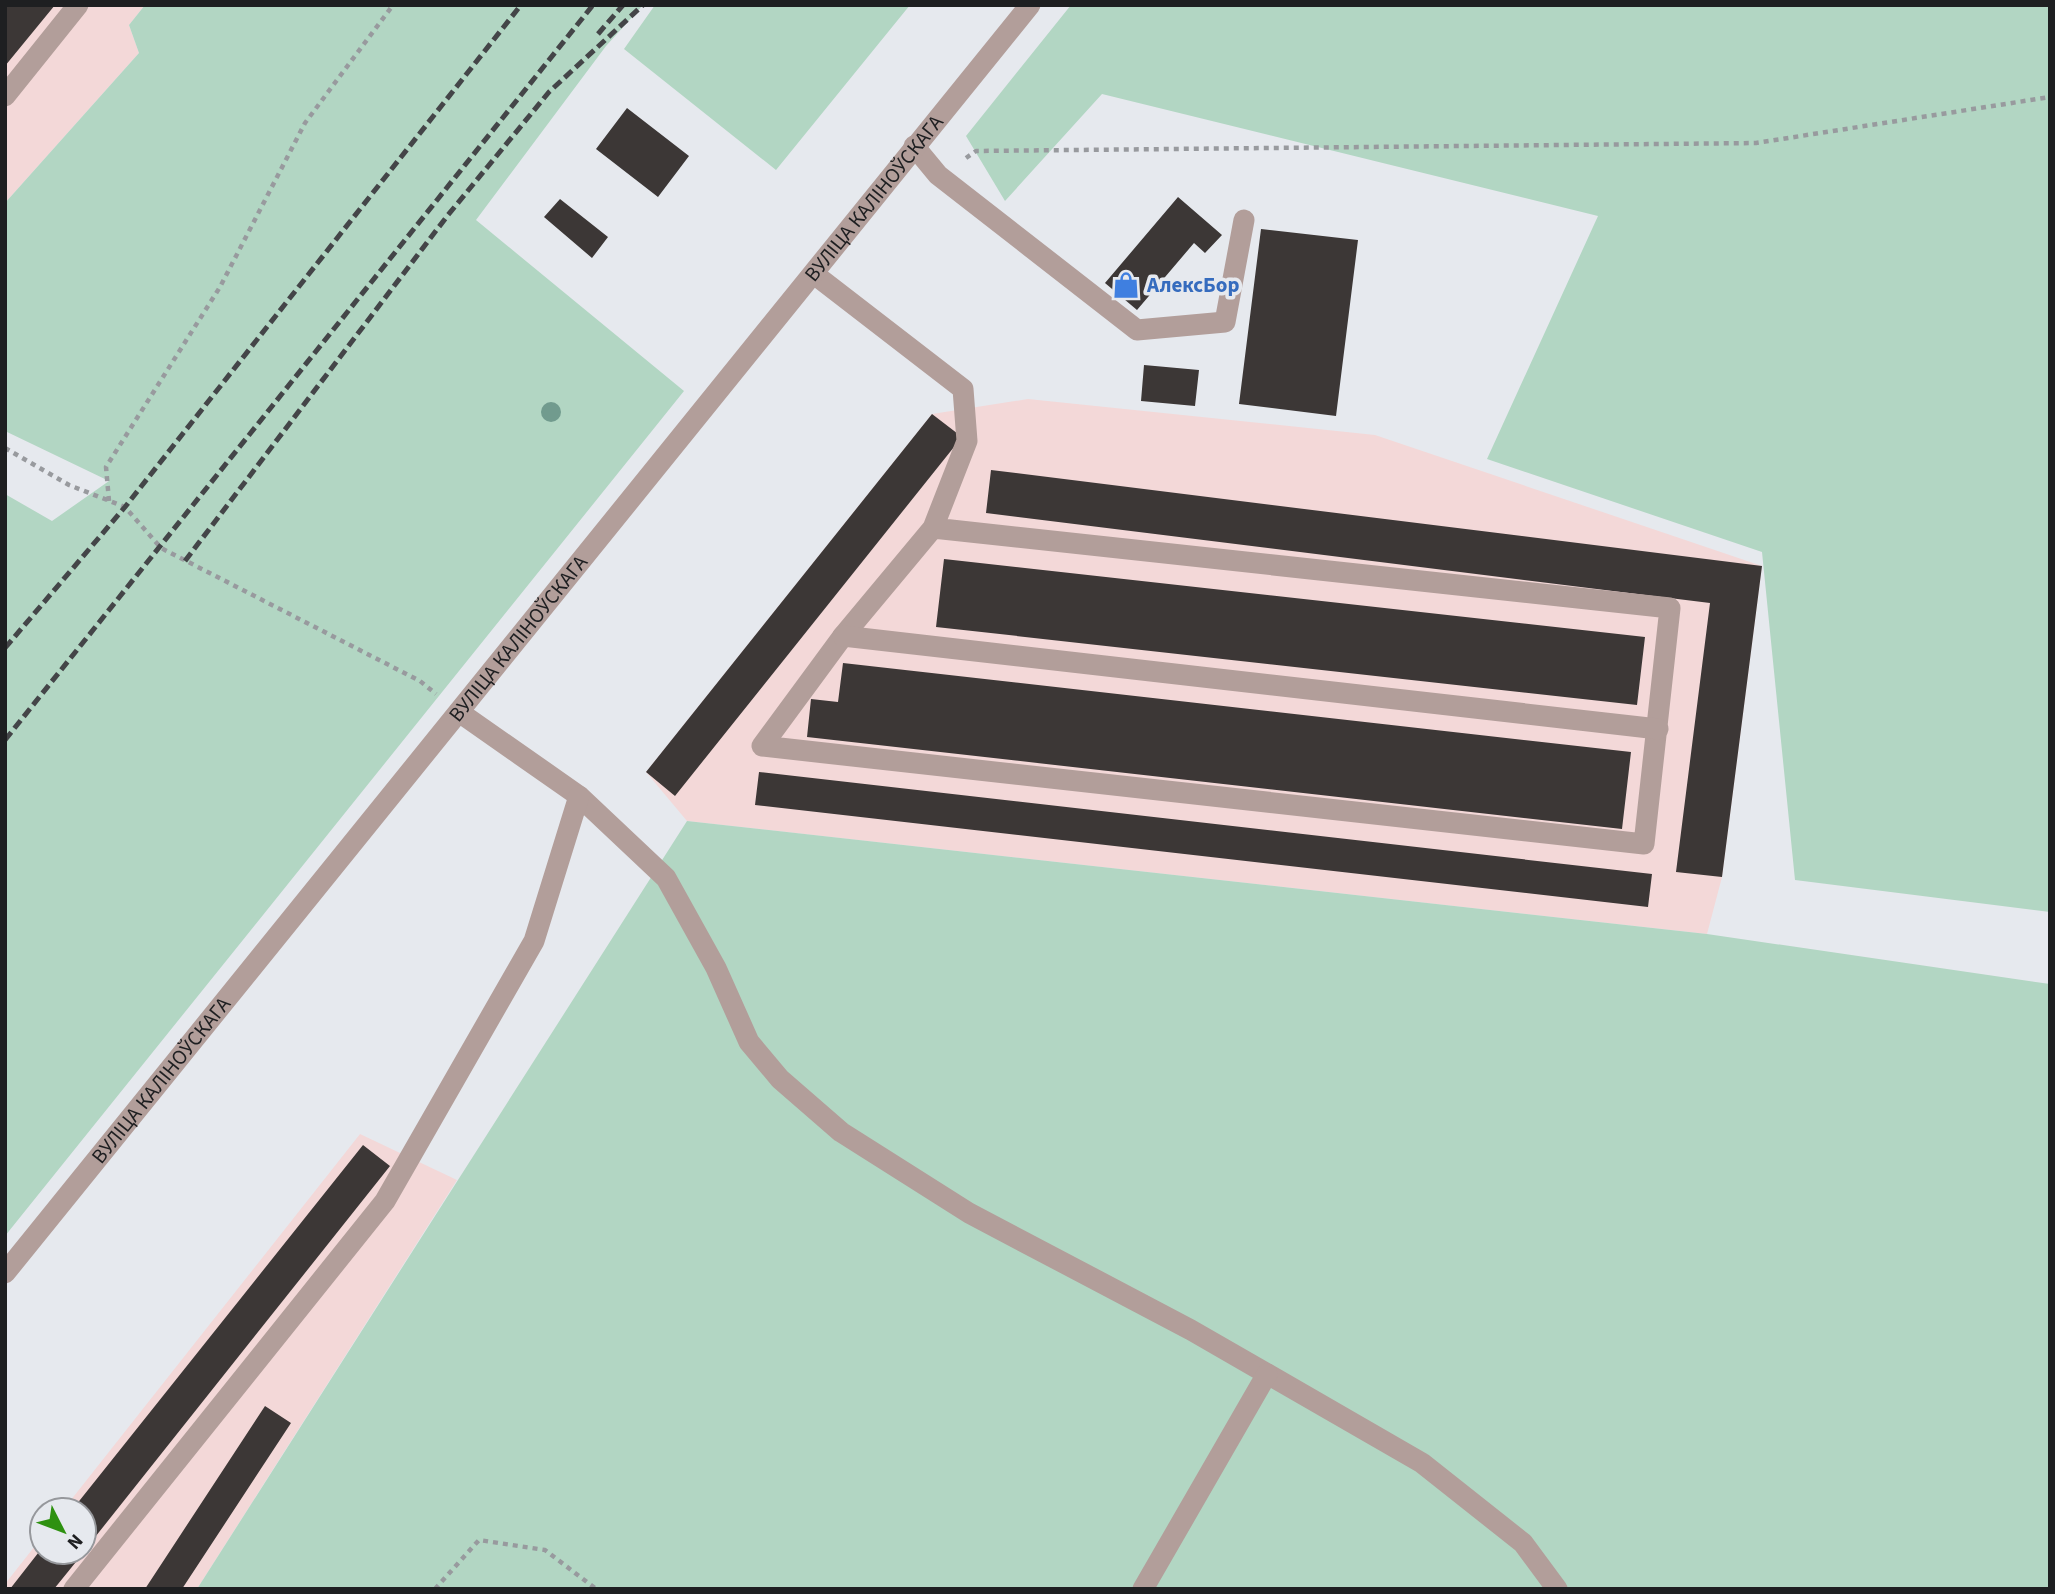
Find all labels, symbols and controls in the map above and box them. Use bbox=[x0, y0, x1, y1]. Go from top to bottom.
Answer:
street label: ВУЛІЦА КАЛІНОЎСКАГА bbox=[797, 108, 951, 288]
shop icon: АлексБор bbox=[1111, 270, 1141, 300]
place label: АлексБор bbox=[1146, 270, 1239, 300]
street label: ВУЛІЦА КАЛІНОЎСКАГА bbox=[441, 548, 595, 728]
street label: ВУЛІЦА КАЛІНОЎСКАГА bbox=[84, 990, 238, 1170]
north arrow bbox=[28, 1496, 98, 1566]
text: N bbox=[60, 1528, 89, 1555]

